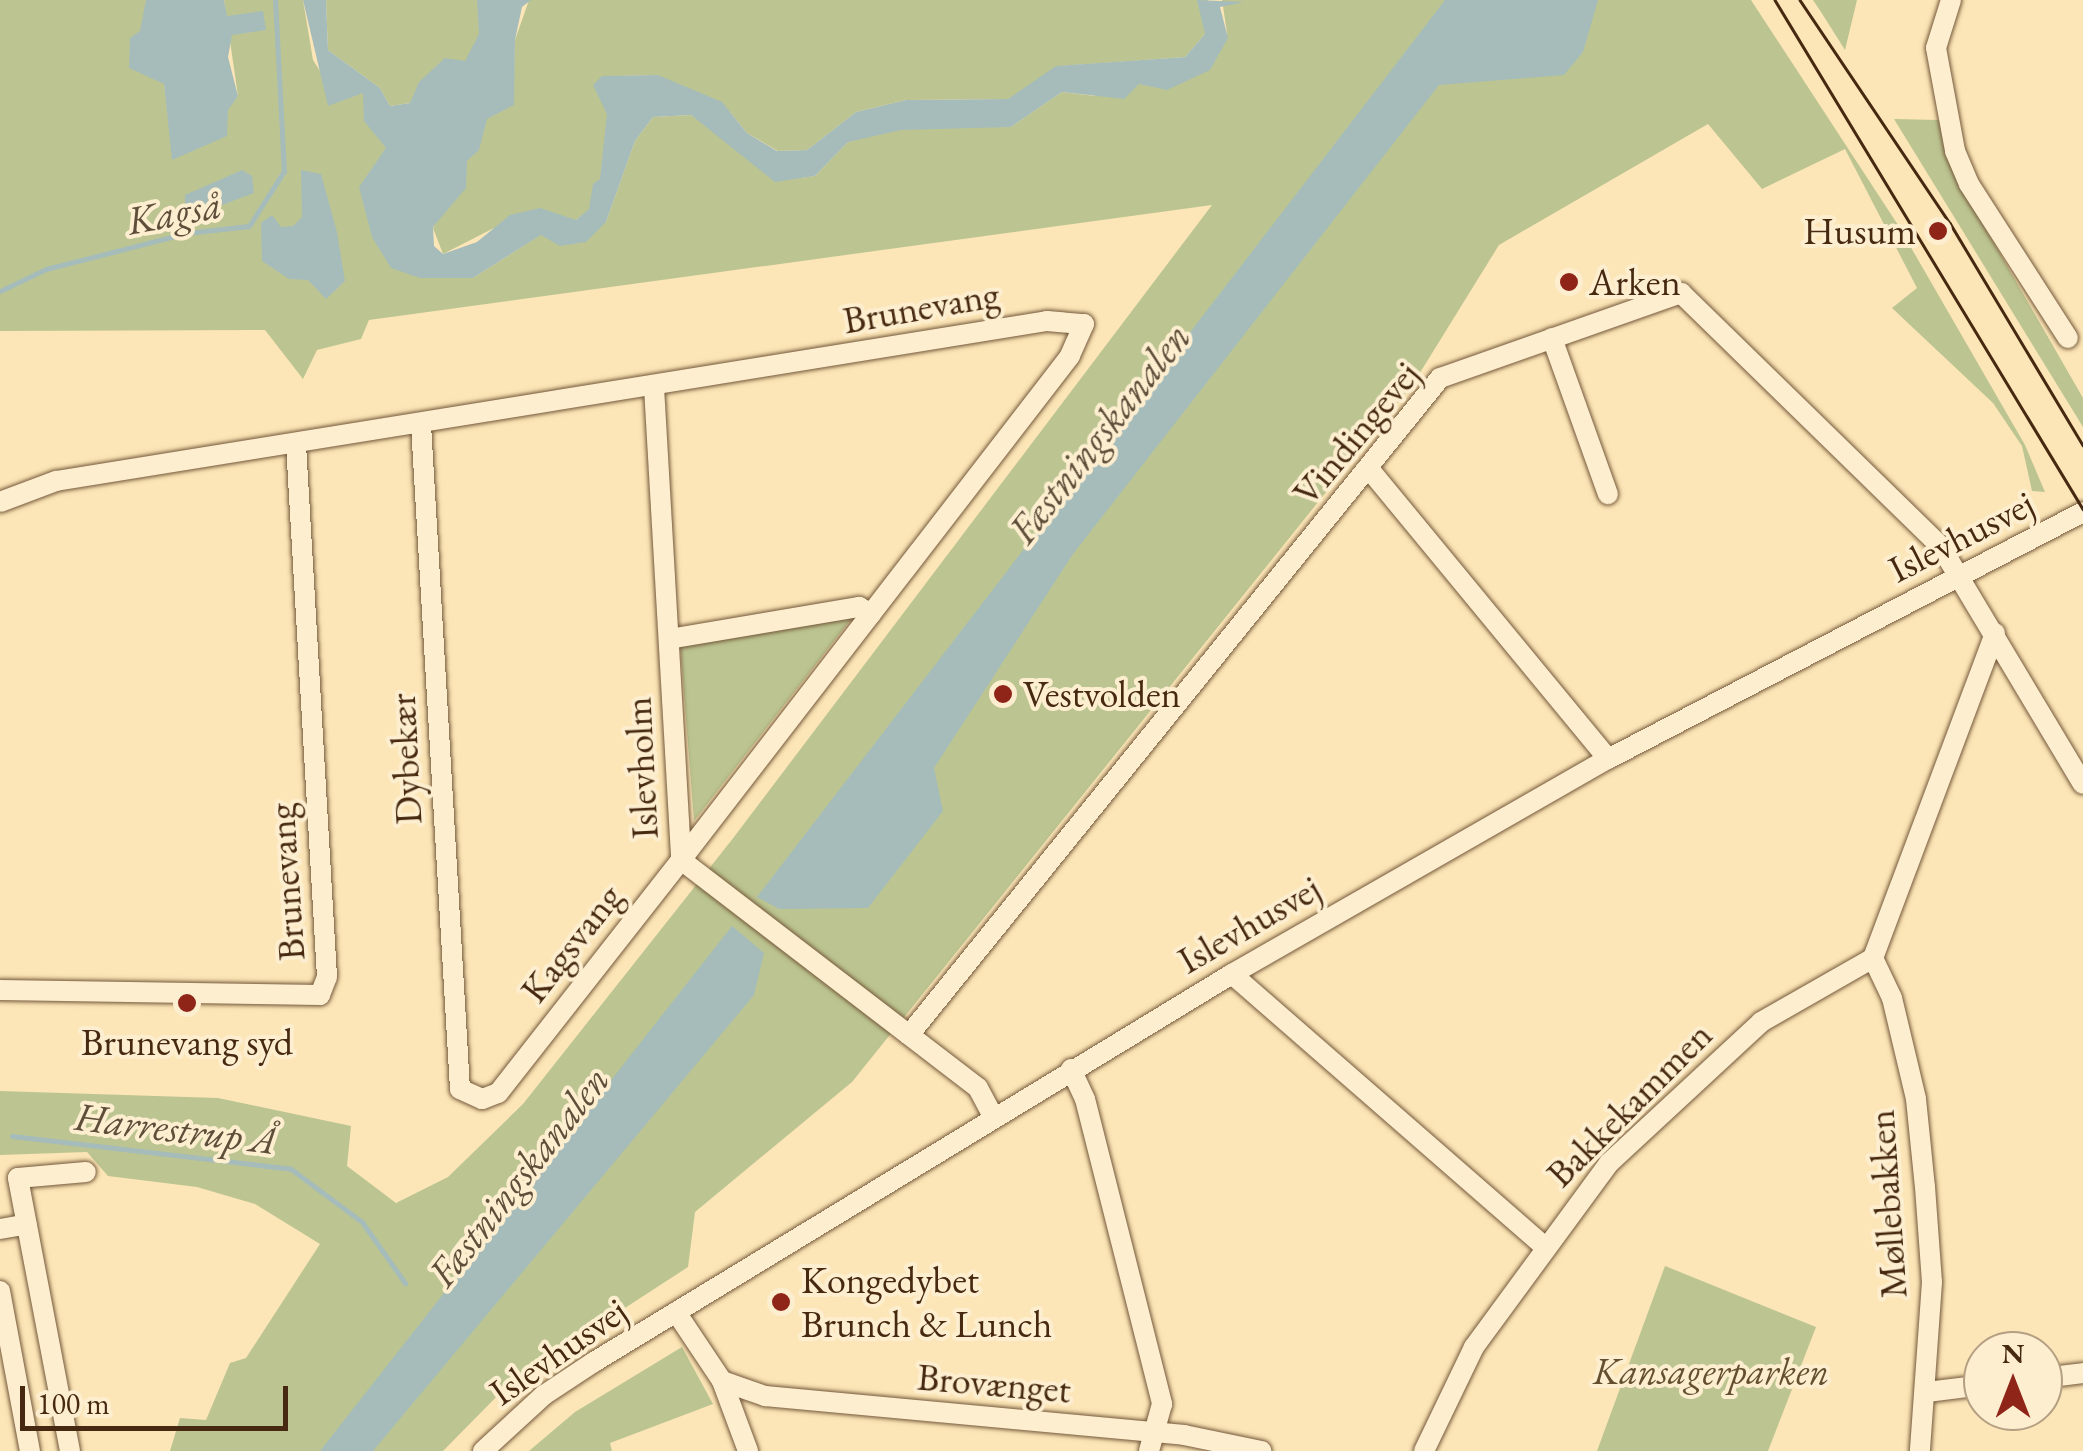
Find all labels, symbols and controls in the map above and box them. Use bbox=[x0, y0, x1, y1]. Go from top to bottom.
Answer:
water label: Kagså bbox=[123, 179, 225, 245]
place label: Husum bbox=[1803, 208, 1916, 254]
marker: Husum bbox=[1925, 218, 1951, 244]
place label: Arken bbox=[1589, 259, 1681, 305]
street label: Brunevang bbox=[839, 271, 1003, 343]
marker: Arken bbox=[1558, 271, 1580, 293]
water label: Fæstningskanalen bbox=[998, 313, 1200, 553]
street label: Vindingevej bbox=[1283, 352, 1429, 514]
street label: Islevhusvej bbox=[1881, 480, 2041, 592]
place label: Vestvolden bbox=[1023, 671, 1181, 717]
marker: Vestvolden bbox=[992, 683, 1014, 705]
street label: Dybekær bbox=[379, 692, 431, 826]
street label: Islevholm bbox=[615, 696, 667, 840]
street label: Brunevang bbox=[258, 802, 314, 962]
street label: Islevhusvej bbox=[1170, 865, 1328, 983]
street label: Kagsvang bbox=[511, 875, 631, 1011]
marker: Brunevang syd bbox=[176, 992, 198, 1014]
street label: Bakkekammen bbox=[1537, 1012, 1721, 1196]
place label: Brunevang syd bbox=[81, 1019, 293, 1065]
water label: Fæstningskanalen bbox=[417, 1056, 619, 1296]
water label: Harrestrup Å bbox=[73, 1092, 279, 1164]
street label: Møllebakken bbox=[1858, 1108, 1916, 1300]
place label: Kongedybet Brunch & Lunch bbox=[801, 1257, 1052, 1346]
street label: Islevhusvej bbox=[481, 1287, 635, 1415]
marker: Kongedybet Brunch & Lunch bbox=[770, 1291, 792, 1313]
north arrow bbox=[1963, 1331, 2063, 1431]
text: N bbox=[2002, 1335, 2024, 1371]
park label: Kansagerparken bbox=[1593, 1348, 1829, 1394]
street label: Brovænget bbox=[915, 1354, 1073, 1412]
scale bar bbox=[25, 1366, 292, 1428]
text: 100 m bbox=[37, 1384, 110, 1423]

